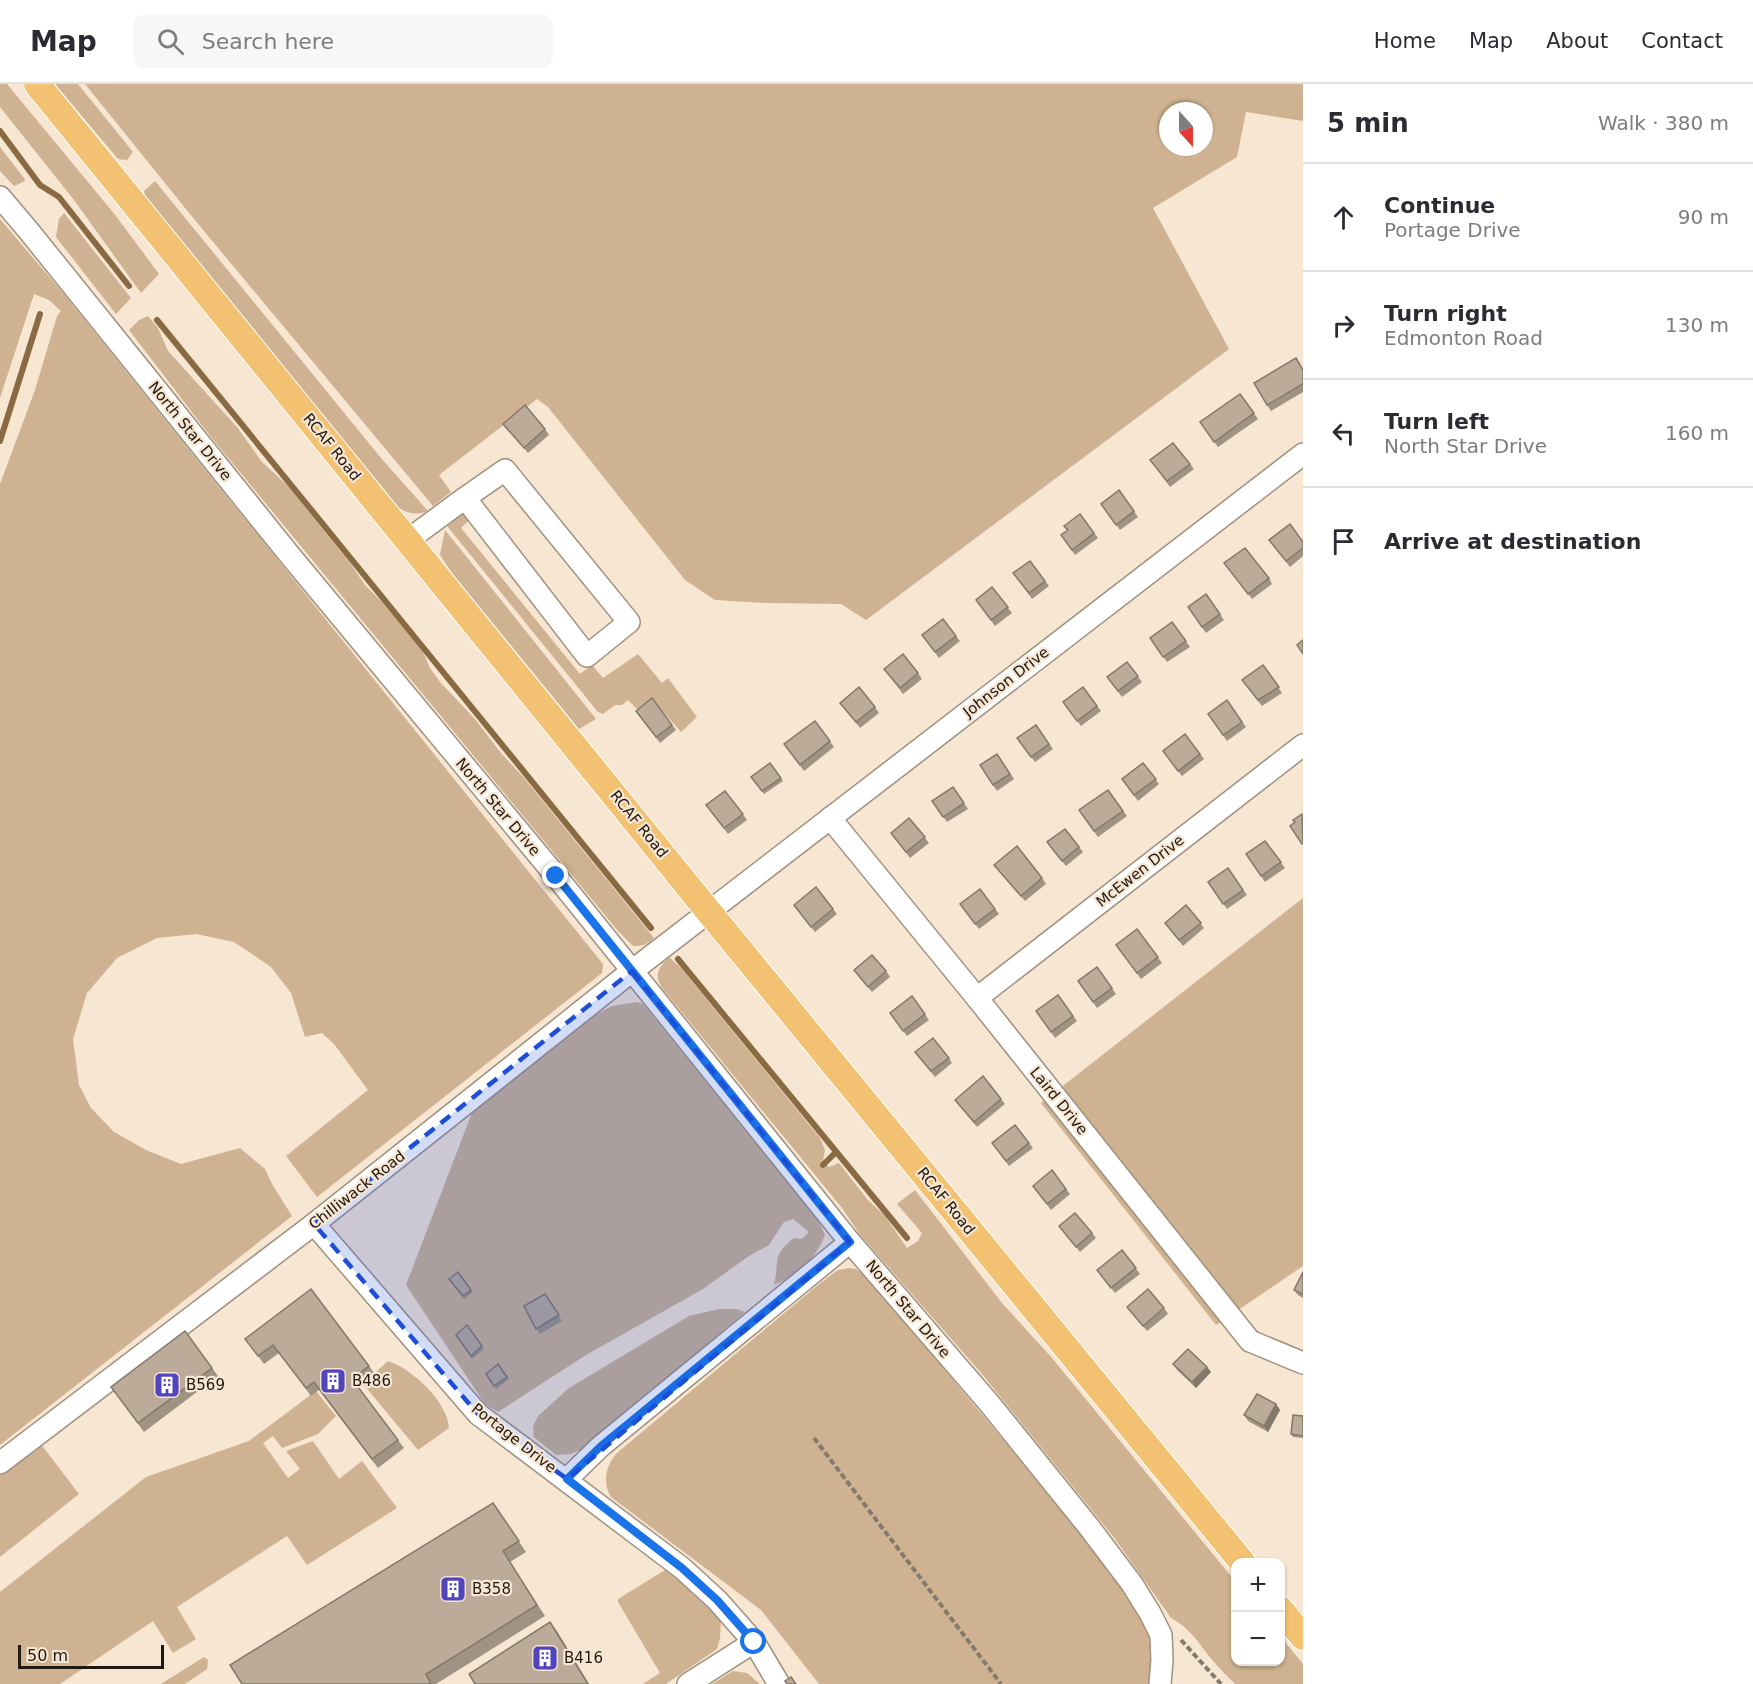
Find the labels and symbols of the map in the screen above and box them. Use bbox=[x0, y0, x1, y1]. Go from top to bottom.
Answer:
north arrow bbox=[1159, 102, 1213, 156]
street label: North Star Drive bbox=[145, 378, 235, 484]
street label: RCAF Road bbox=[299, 410, 365, 484]
street label: Johnson Drive bbox=[959, 643, 1052, 722]
street label: North Star Drive bbox=[452, 754, 544, 860]
street label: RCAF Road bbox=[606, 787, 672, 861]
street label: McEwen Drive bbox=[1093, 831, 1187, 911]
route end bbox=[542, 862, 568, 888]
street label: Laird Drive bbox=[1026, 1064, 1092, 1138]
street label: Chilliwack Road bbox=[305, 1147, 409, 1233]
street label: RCAF Road bbox=[913, 1164, 979, 1238]
street label: North Star Drive bbox=[862, 1256, 954, 1362]
building icon: B486 bbox=[318, 1366, 348, 1396]
building icon: B569 bbox=[152, 1370, 182, 1400]
place label: B486 bbox=[352, 1372, 391, 1390]
place label: B569 bbox=[186, 1376, 225, 1394]
street label: Portage Drive bbox=[468, 1399, 560, 1477]
building icon: B358 bbox=[438, 1574, 468, 1604]
place label: B358 bbox=[472, 1580, 511, 1598]
route start bbox=[740, 1628, 766, 1654]
scale bar bbox=[18, 1642, 164, 1670]
building icon: B416 bbox=[530, 1643, 560, 1673]
place label: B416 bbox=[564, 1649, 603, 1667]

